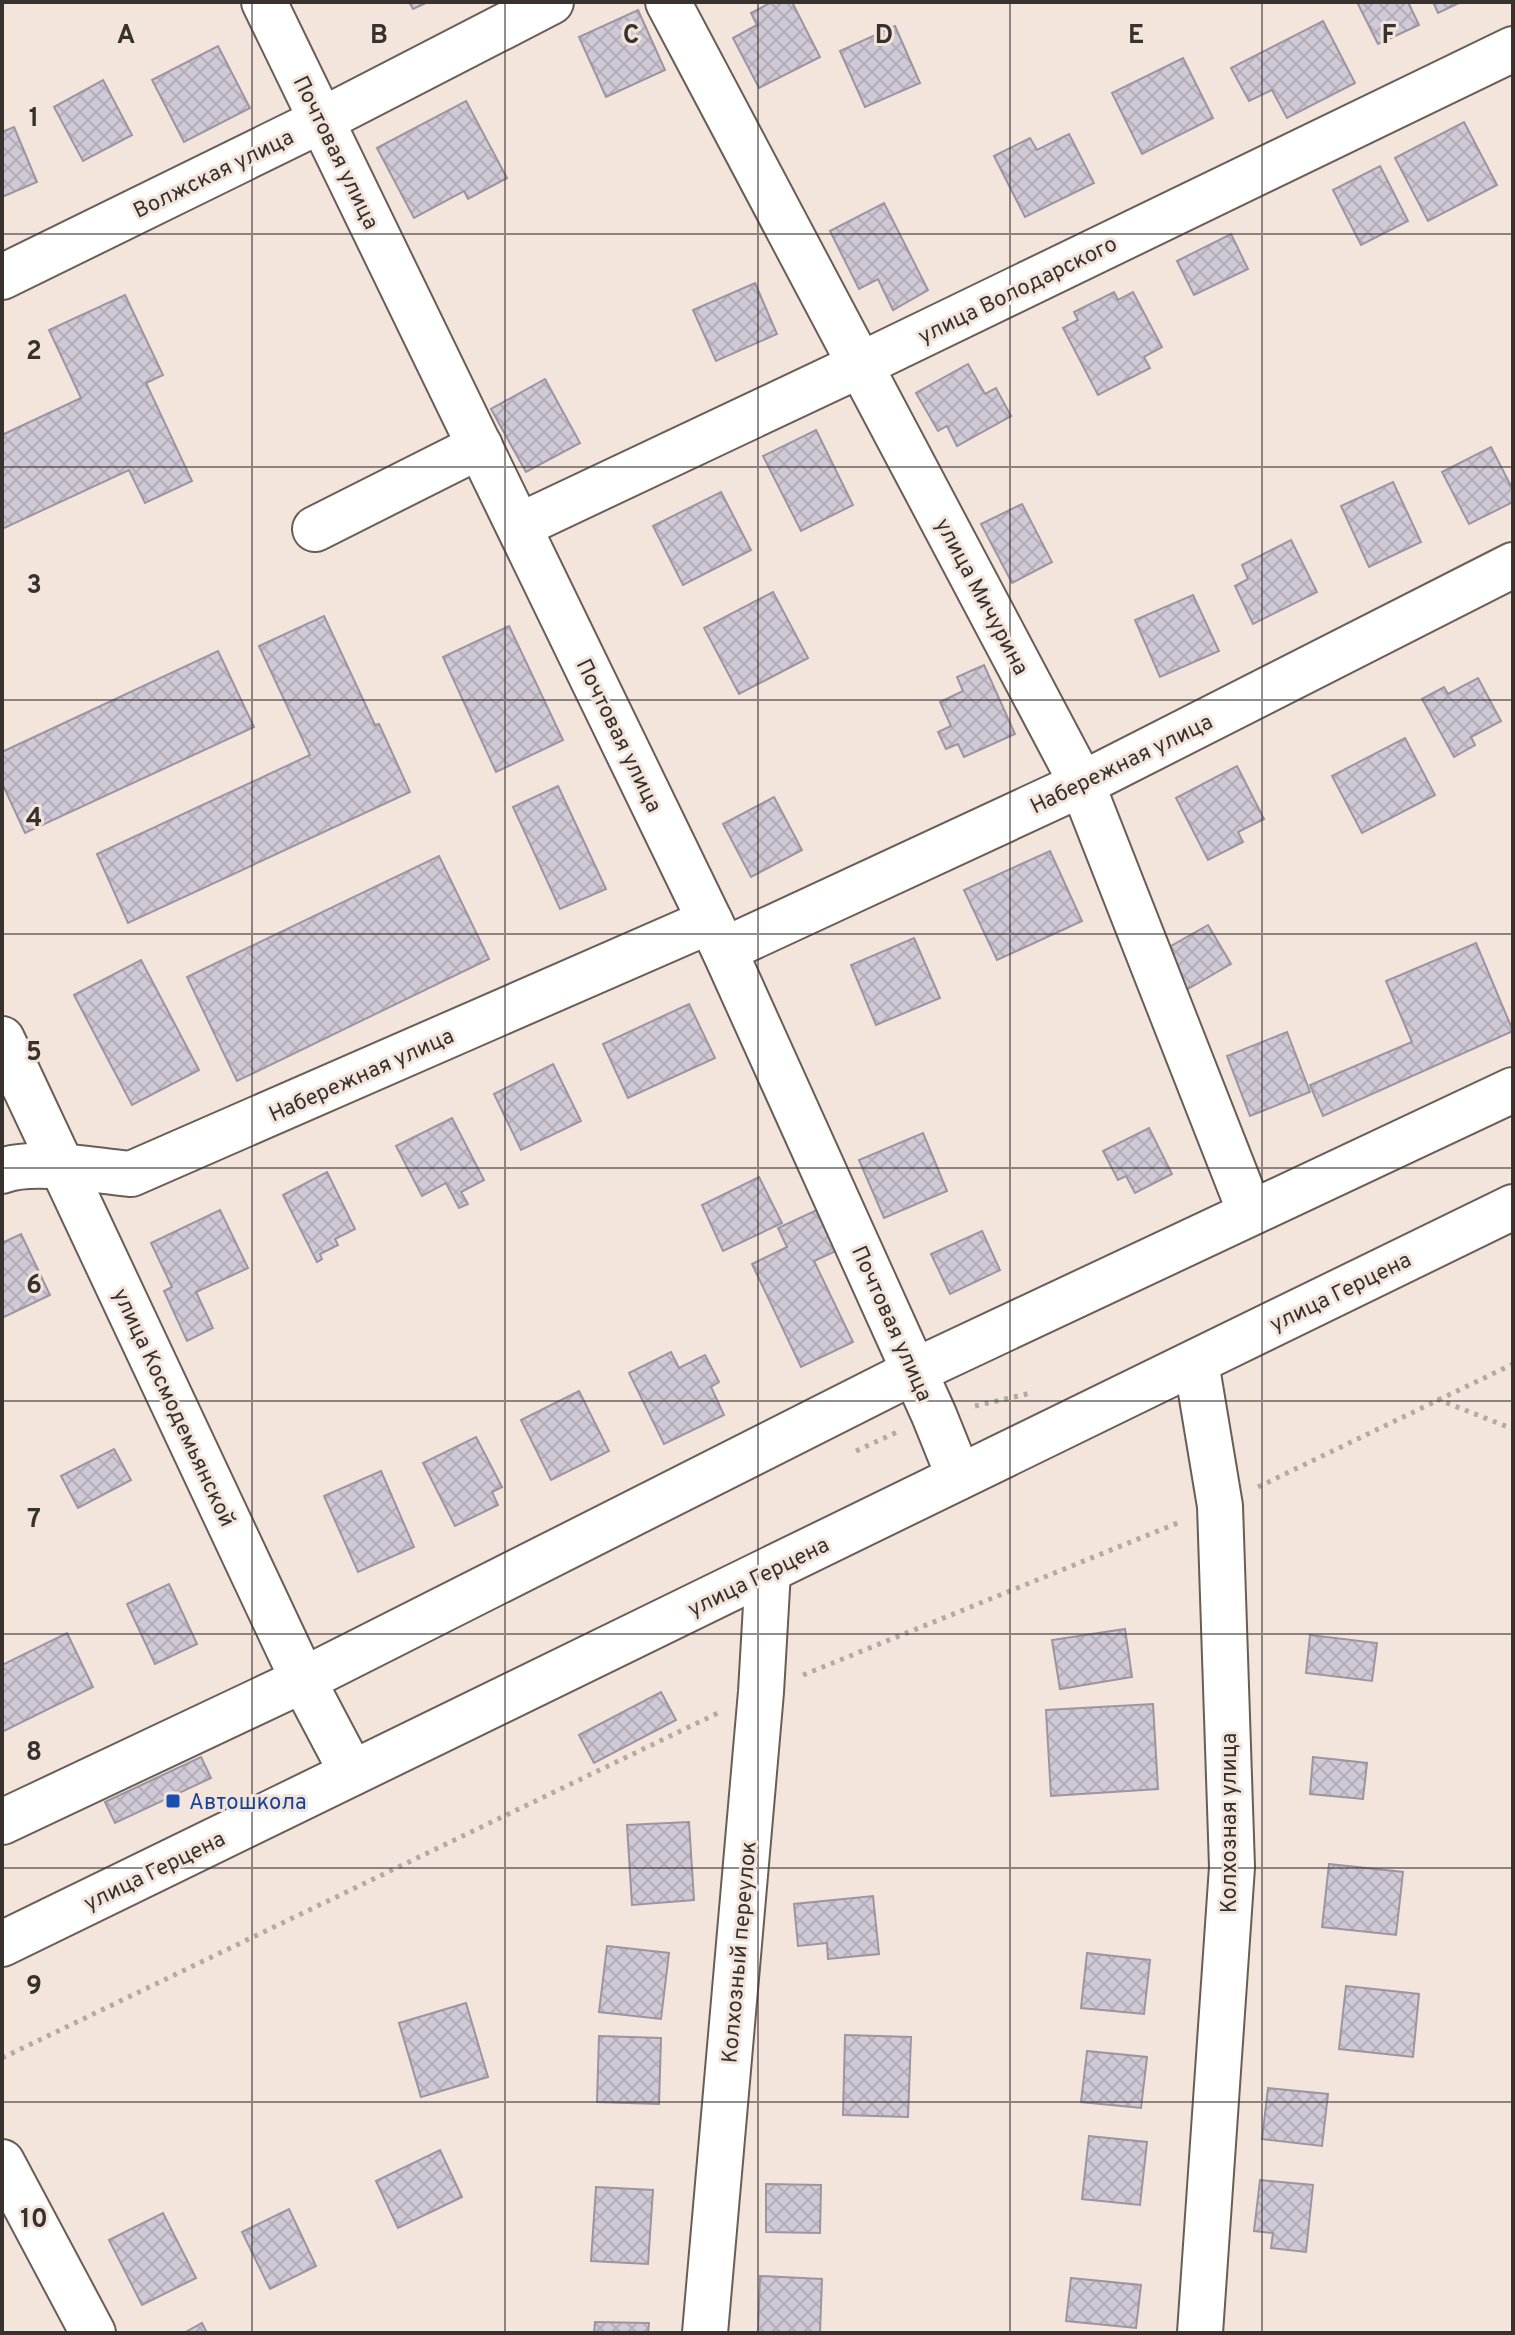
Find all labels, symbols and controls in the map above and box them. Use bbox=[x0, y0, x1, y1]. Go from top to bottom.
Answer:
text: A bbox=[117, 20, 135, 53]
text: B bbox=[370, 20, 388, 53]
text: C bbox=[623, 20, 639, 53]
text: D bbox=[875, 20, 893, 53]
text: E bbox=[1128, 20, 1144, 53]
text: F bbox=[1382, 20, 1397, 53]
street label: Почтовая улица bbox=[286, 72, 384, 234]
text: 1 bbox=[29, 103, 39, 136]
street label: Волжская улица bbox=[129, 125, 299, 226]
street label: улица Володарского bbox=[914, 231, 1122, 351]
text: 2 bbox=[26, 336, 42, 369]
street label: улица Мичурина bbox=[928, 514, 1034, 680]
text: 3 bbox=[26, 570, 42, 603]
street label: Почтовая улица bbox=[569, 655, 667, 817]
street label: Набережная улица bbox=[1026, 709, 1218, 821]
text: 4 bbox=[26, 803, 42, 836]
street label: Набережная улица bbox=[265, 1023, 459, 1129]
text: 5 bbox=[26, 1037, 42, 1070]
street label: Почтовая улица bbox=[844, 1242, 937, 1406]
street label: улица Герцена bbox=[1266, 1247, 1416, 1339]
text: 6 bbox=[26, 1270, 42, 1303]
street label: улица Космодемьянской bbox=[106, 1284, 240, 1532]
text: 7 bbox=[27, 1504, 41, 1537]
street label: улица Герцена bbox=[684, 1532, 834, 1624]
street label: Колхозная улица bbox=[1217, 1733, 1244, 1913]
text: 8 bbox=[26, 1737, 42, 1770]
place label: Автошкола bbox=[189, 1790, 307, 1817]
marker: Автошкола bbox=[164, 1792, 182, 1810]
street label: улица Герцена bbox=[80, 1826, 230, 1918]
street label: Колхозный переулок bbox=[717, 1840, 764, 2064]
text: 9 bbox=[26, 1971, 42, 2004]
text: 10 bbox=[20, 2204, 48, 2237]

